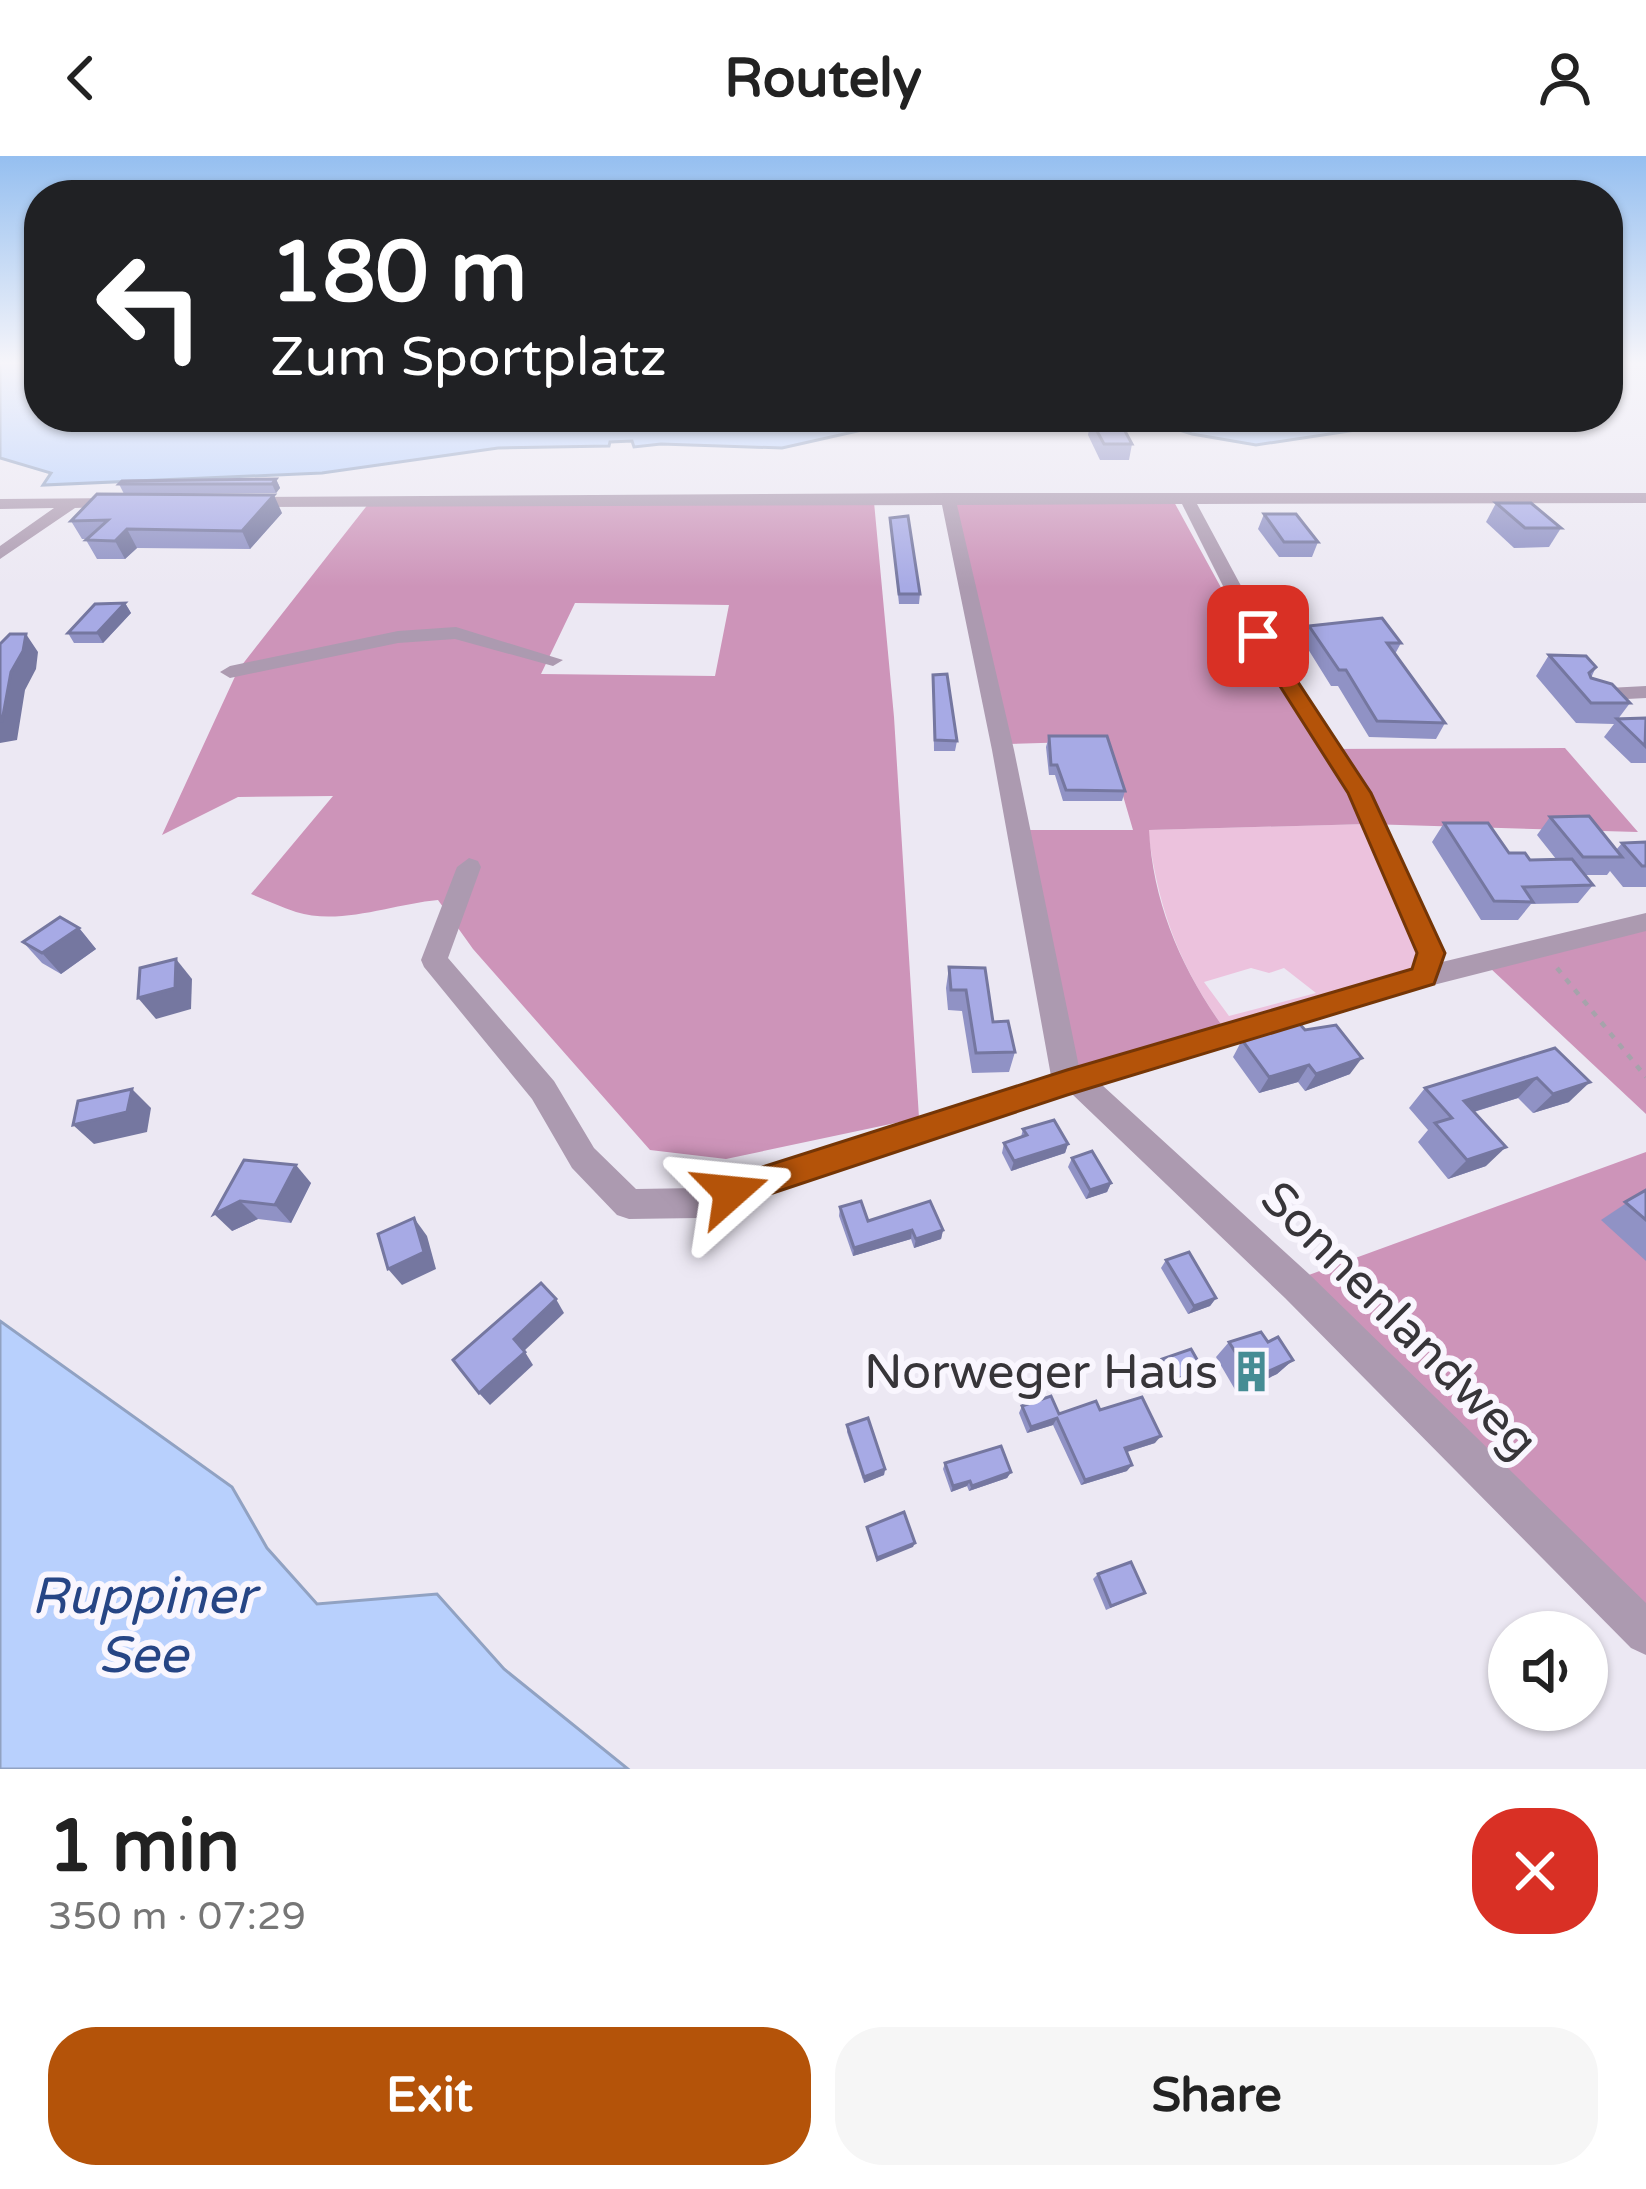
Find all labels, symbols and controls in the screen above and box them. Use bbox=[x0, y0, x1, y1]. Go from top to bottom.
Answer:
icon: back bbox=[48, 45, 114, 111]
icon: person bbox=[1532, 45, 1598, 111]
text: Routely bbox=[724, 46, 922, 111]
text: 180 m bbox=[270, 223, 527, 324]
icon: left bbox=[72, 228, 228, 384]
text: Zum Sportplatz bbox=[270, 325, 667, 390]
pin bbox=[1207, 585, 1309, 687]
icon: arrive bbox=[1225, 603, 1291, 669]
position arrow bbox=[668, 1129, 794, 1255]
street label: Sonnenlandweg bbox=[1248, 1170, 1549, 1471]
place label: Norweger Haus bbox=[864, 1344, 1218, 1402]
building icon: Norweger Haus bbox=[1229, 1348, 1275, 1394]
water label: Ruppiner See bbox=[31, 1566, 261, 1687]
map controls bbox=[1488, 1611, 1608, 1731]
button: sound bbox=[1488, 1611, 1608, 1731]
text: 1 min bbox=[48, 1804, 240, 1891]
button: close bbox=[1472, 1808, 1598, 1934]
text: 350 m · 07:29 bbox=[48, 1893, 306, 1940]
button: Exit bbox=[48, 2027, 811, 2165]
button: Share bbox=[835, 2027, 1598, 2165]

